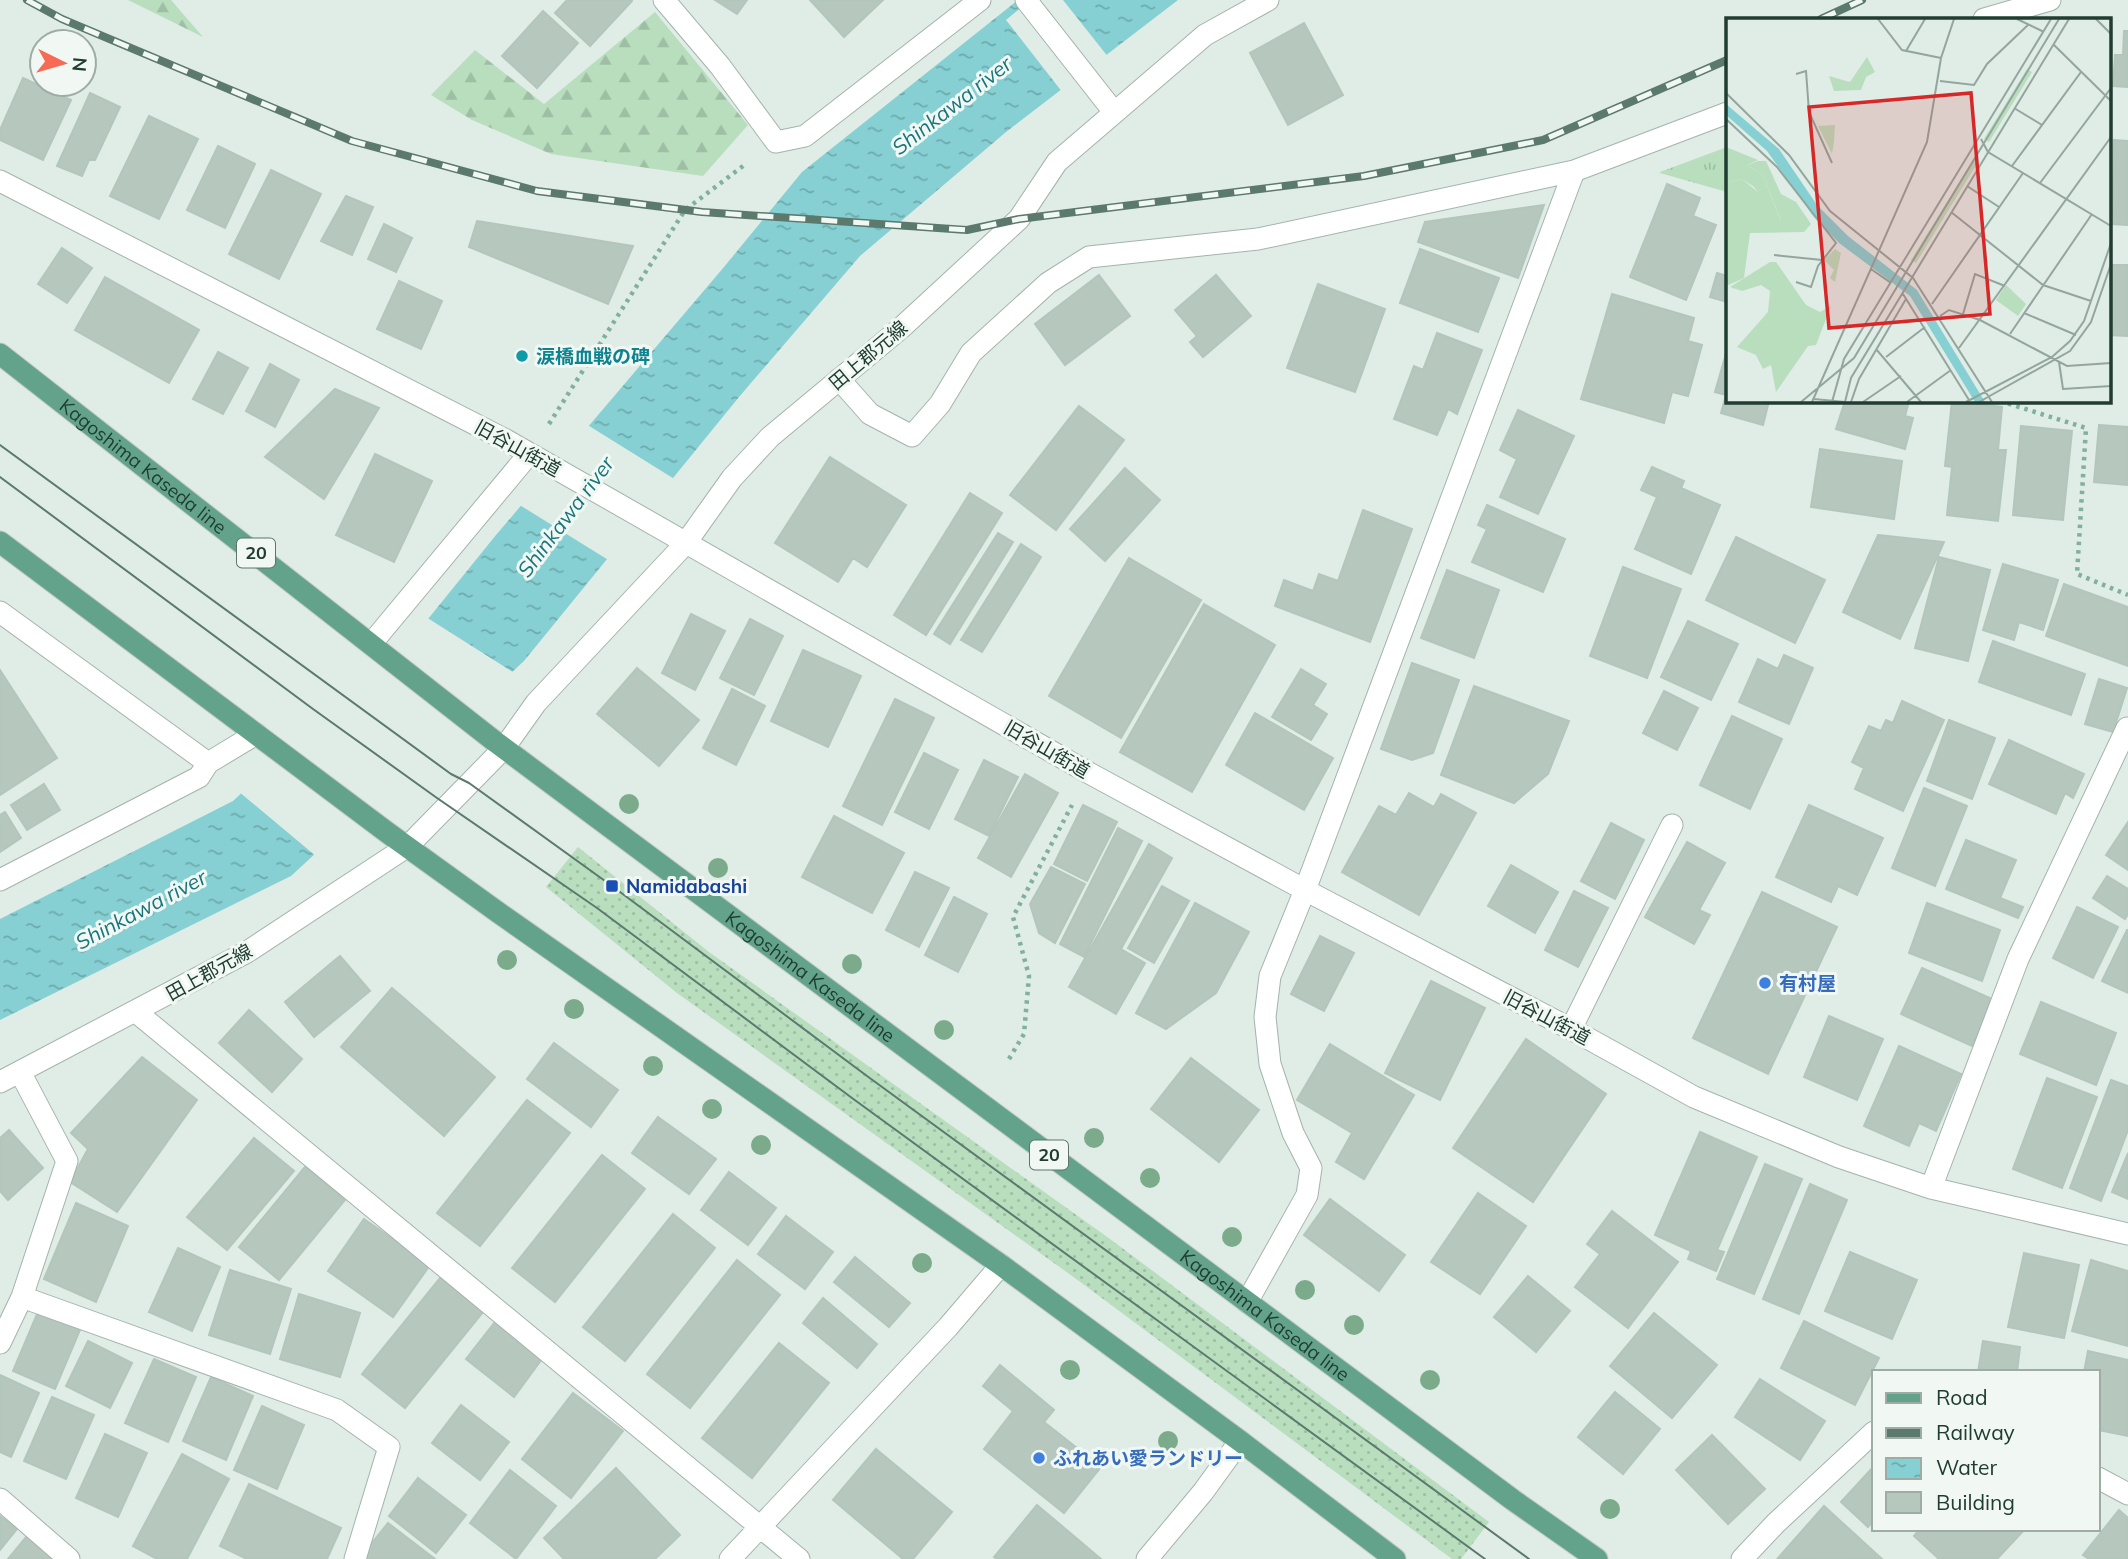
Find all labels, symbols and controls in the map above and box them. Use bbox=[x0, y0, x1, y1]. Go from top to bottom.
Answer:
inset map bbox=[1726, 18, 2110, 402]
north arrow bbox=[28, 28, 98, 98]
water label: Shinkawa river bbox=[886, 50, 1017, 160]
text: N bbox=[67, 56, 93, 73]
street label: 田上郡元線 bbox=[824, 315, 912, 395]
place label: 涙橋血戦の碑 bbox=[536, 344, 650, 368]
marker: 涙橋血戦の碑 bbox=[514, 348, 530, 364]
street label: Kagoshima Kaseda line bbox=[55, 393, 232, 539]
street label: 旧谷山街道 bbox=[471, 414, 565, 482]
water label: Shinkawa river bbox=[511, 450, 620, 582]
road number: 20 bbox=[237, 538, 275, 568]
street label: 旧谷山街道 bbox=[1000, 715, 1094, 783]
water label: Shinkawa river bbox=[71, 863, 212, 955]
place label: Namidabashi bbox=[626, 874, 747, 898]
marker: Namidabashi bbox=[604, 878, 620, 894]
street label: Kagoshima Kaseda line bbox=[721, 906, 900, 1048]
street label: 田上郡元線 bbox=[162, 938, 256, 1006]
place label: 有村屋 bbox=[1779, 971, 1836, 995]
marker: 有村屋 bbox=[1757, 975, 1773, 991]
street label: 旧谷山街道 bbox=[1499, 984, 1595, 1050]
road number: 20 bbox=[1030, 1140, 1068, 1170]
street label: Kagoshima Kaseda line bbox=[1176, 1244, 1355, 1386]
legend bbox=[1872, 1370, 2100, 1531]
text: Road bbox=[1936, 1384, 1987, 1410]
text: Railway bbox=[1936, 1419, 2015, 1445]
place label: ふれあい愛ランドリー bbox=[1053, 1446, 1243, 1470]
marker: ふれあい愛ランドリー bbox=[1031, 1450, 1047, 1466]
text: Water bbox=[1936, 1454, 1997, 1480]
text: Building bbox=[1936, 1489, 2015, 1515]

